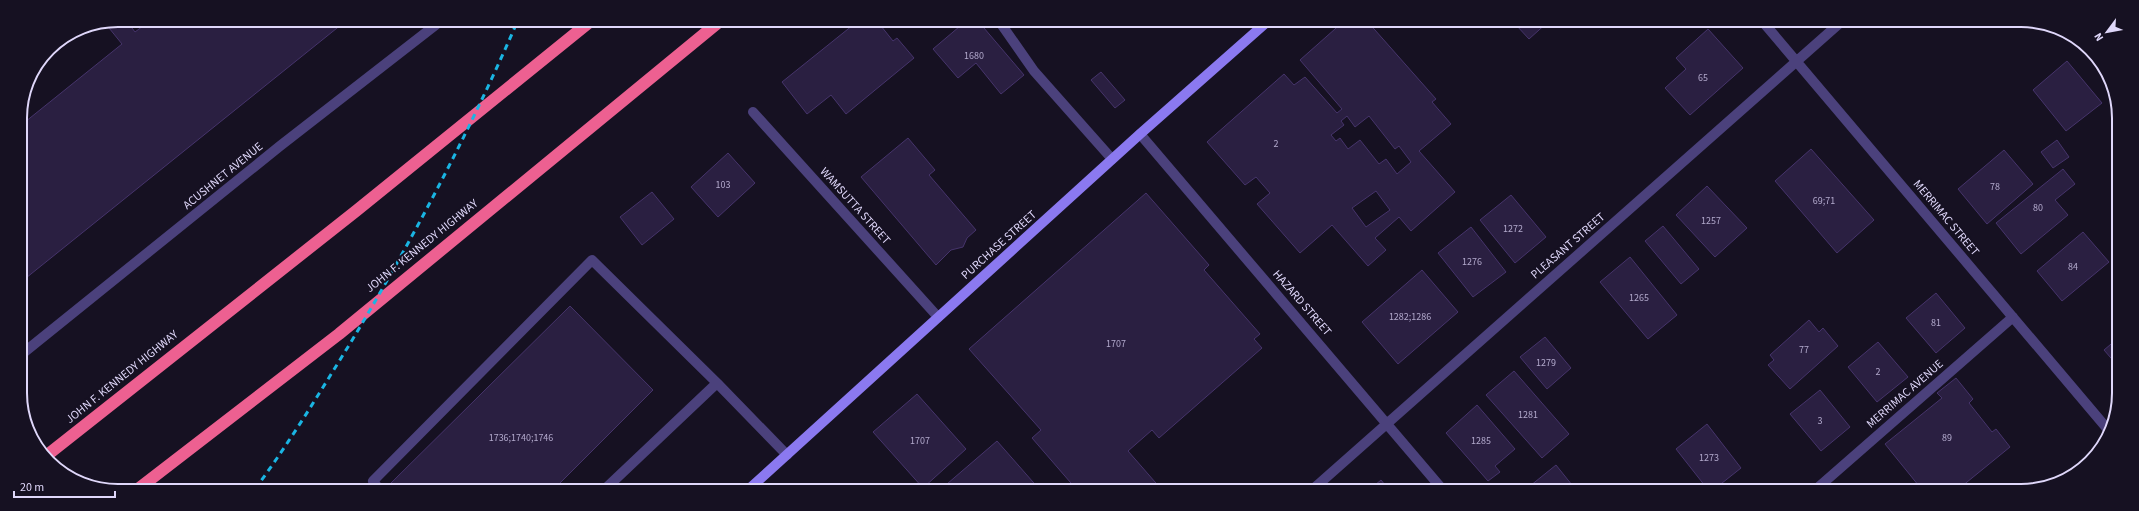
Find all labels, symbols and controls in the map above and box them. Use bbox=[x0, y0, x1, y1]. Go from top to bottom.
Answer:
north arrow bbox=[2087, 12, 2127, 52]
text: N bbox=[2091, 30, 2107, 44]
house number: 1680 bbox=[964, 49, 984, 63]
house number: 65 bbox=[1698, 71, 1708, 85]
house number: 2 bbox=[1274, 137, 1279, 151]
street label: ACUSHNET AVENUE bbox=[179, 138, 267, 214]
street label: WAMSUTTA STREET bbox=[816, 164, 895, 249]
street label: MERRIMAC STREET bbox=[1909, 176, 1983, 260]
house number: 103 bbox=[716, 178, 730, 192]
house number: 78 bbox=[1990, 180, 2000, 194]
house number: 69;71 bbox=[1813, 194, 1835, 208]
street label: JOHN F. KENNEDY HIGHWAY bbox=[362, 195, 482, 297]
house number: 80 bbox=[2033, 201, 2043, 215]
street label: PURCHASE STREET bbox=[958, 206, 1041, 284]
street label: PLEASANT STREET bbox=[1527, 209, 1609, 283]
house number: 1257 bbox=[1701, 214, 1721, 228]
house number: 1272 bbox=[1503, 222, 1523, 236]
house number: 1276 bbox=[1462, 255, 1482, 269]
house number: 84 bbox=[2068, 260, 2078, 274]
street label: HAZARD STREET bbox=[1269, 266, 1336, 340]
house number: 1265 bbox=[1629, 291, 1649, 305]
house number: 1282;1286 bbox=[1389, 310, 1431, 324]
house number: 81 bbox=[1931, 316, 1941, 330]
street label: JOHN F. KENNEDY HIGHWAY bbox=[62, 326, 182, 428]
house number: 1707 bbox=[1106, 337, 1126, 351]
house number: 77 bbox=[1799, 343, 1809, 357]
house number: 1279 bbox=[1536, 356, 1556, 370]
street label: MERRIMAC AVENUE bbox=[1863, 356, 1947, 432]
house number: 2 bbox=[1876, 365, 1881, 379]
house number: 1281 bbox=[1518, 408, 1538, 422]
house number: 3 bbox=[1818, 414, 1823, 428]
house number: 1736;1740;1746 bbox=[489, 431, 553, 445]
house number: 89 bbox=[1942, 431, 1952, 445]
house number: 1707 bbox=[910, 434, 930, 448]
house number: 1285 bbox=[1471, 434, 1491, 448]
house number: 1273 bbox=[1699, 451, 1719, 465]
scale bar bbox=[14, 473, 115, 499]
text: 20 m bbox=[20, 479, 44, 496]

